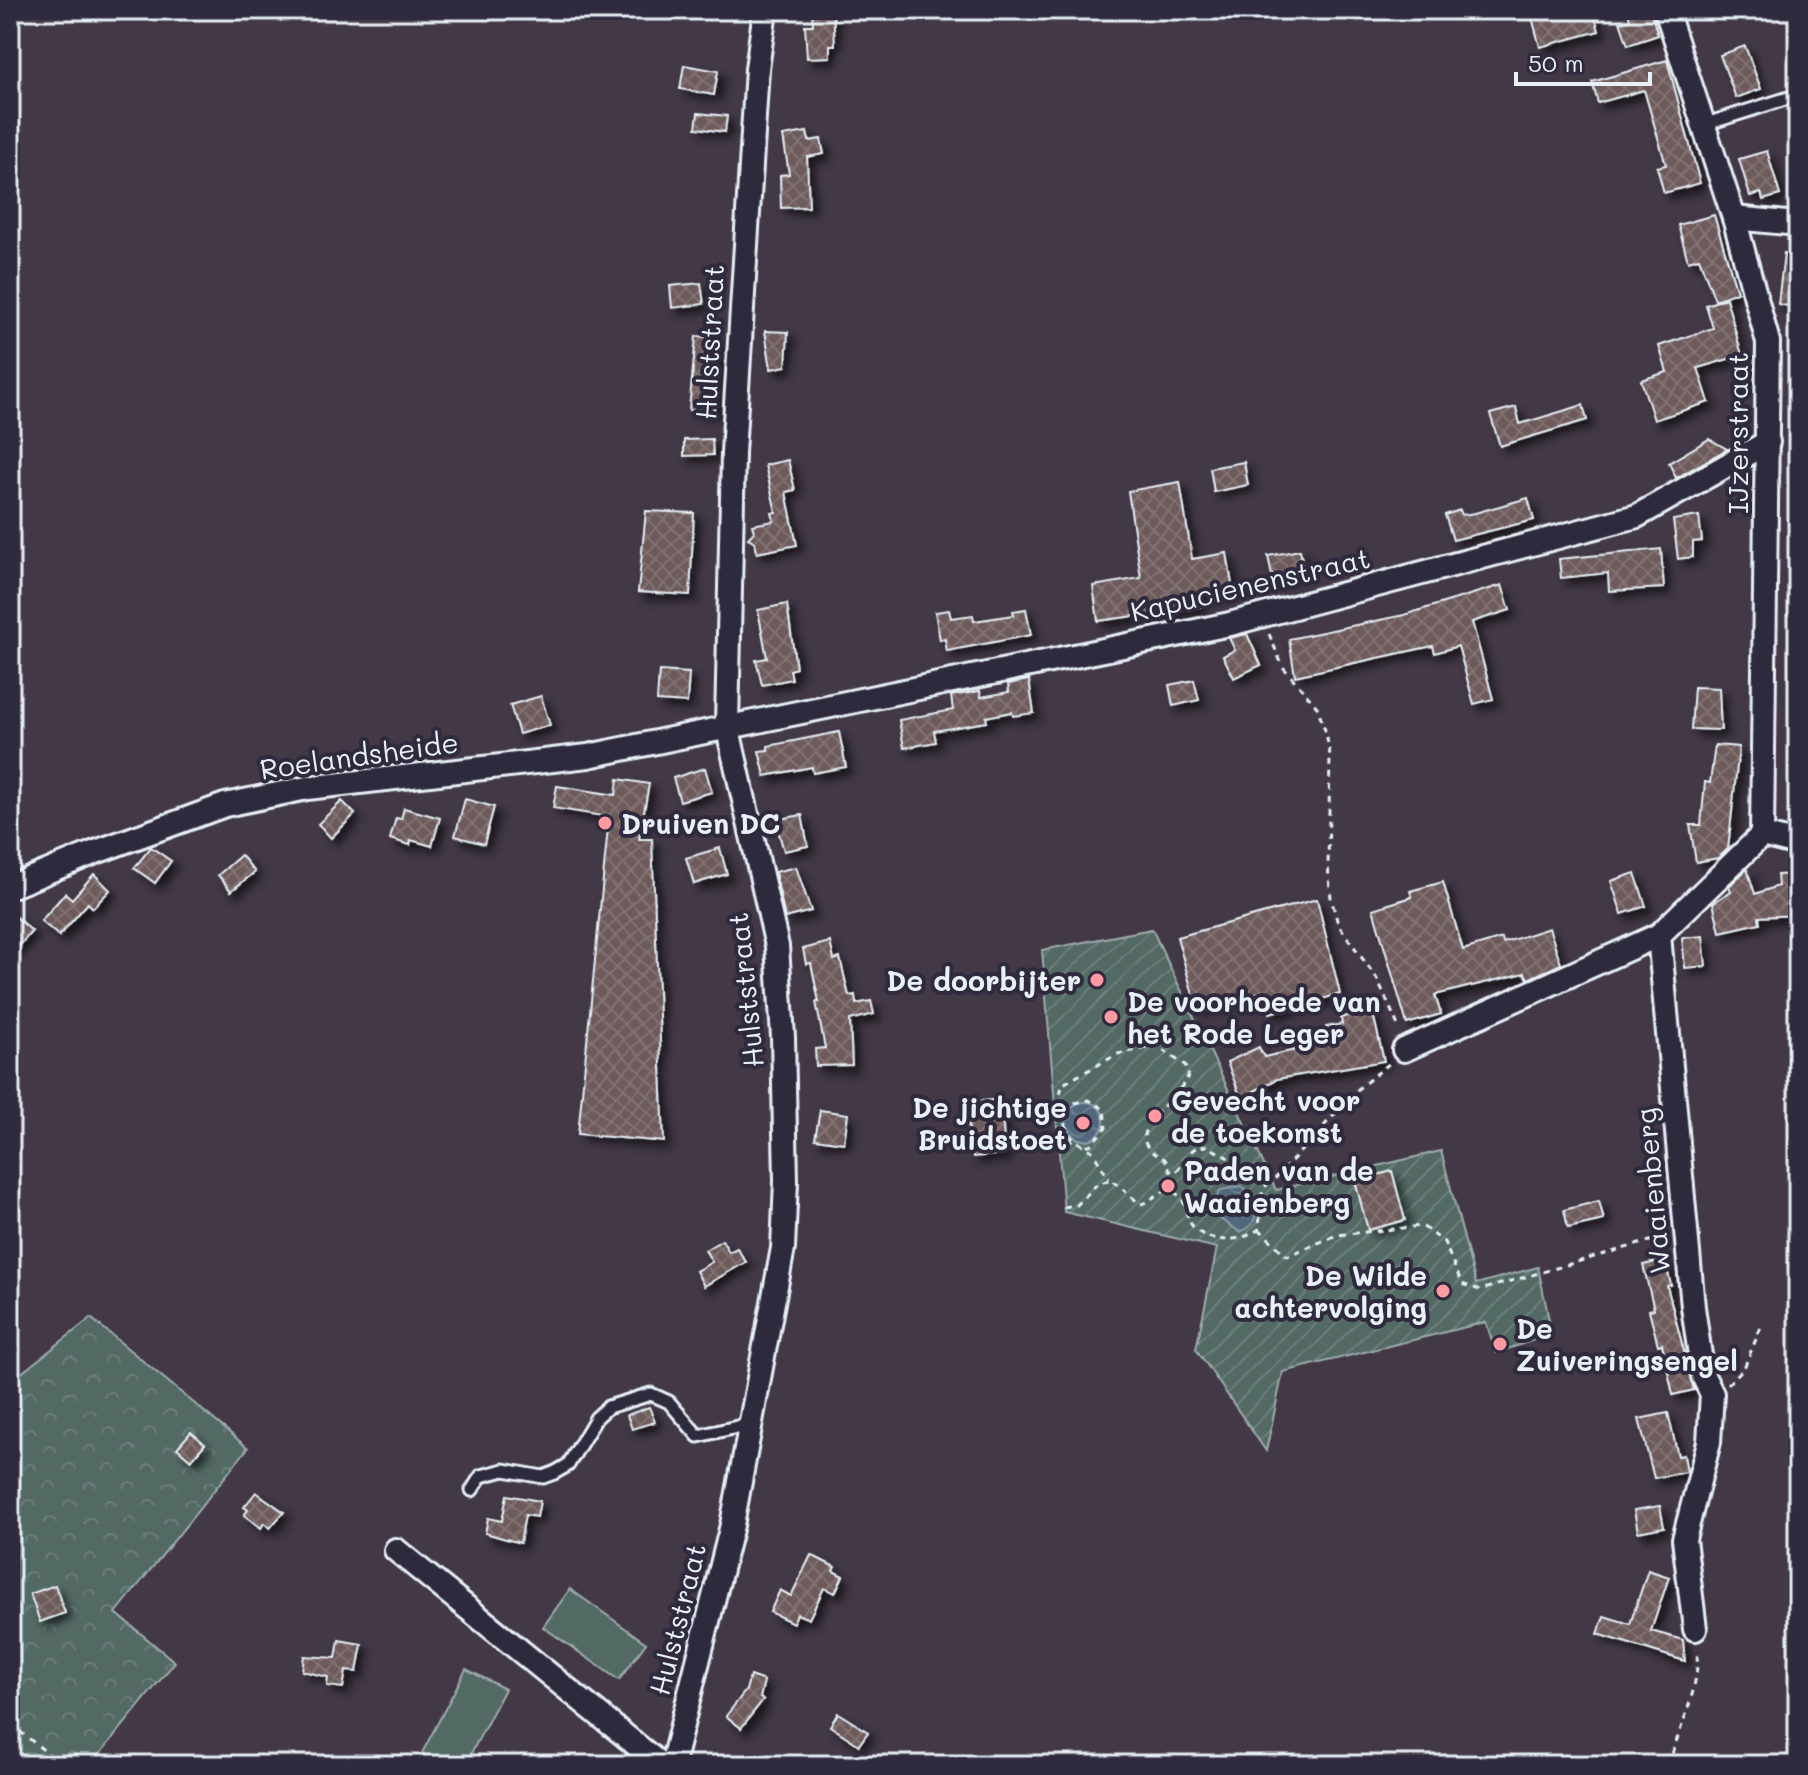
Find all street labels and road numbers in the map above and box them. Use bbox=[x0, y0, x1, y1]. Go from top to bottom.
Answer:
street label: Hulststraat bbox=[687, 263, 731, 421]
street label: IJzerstraat bbox=[1719, 352, 1755, 514]
street label: Kapucienenstraat bbox=[1127, 539, 1373, 629]
street label: Roelandsheide bbox=[257, 723, 461, 787]
street label: Hulststraat bbox=[719, 911, 771, 1069]
street label: Waaienberg bbox=[1627, 1107, 1677, 1275]
street label: Hulststraat bbox=[641, 1539, 713, 1699]

